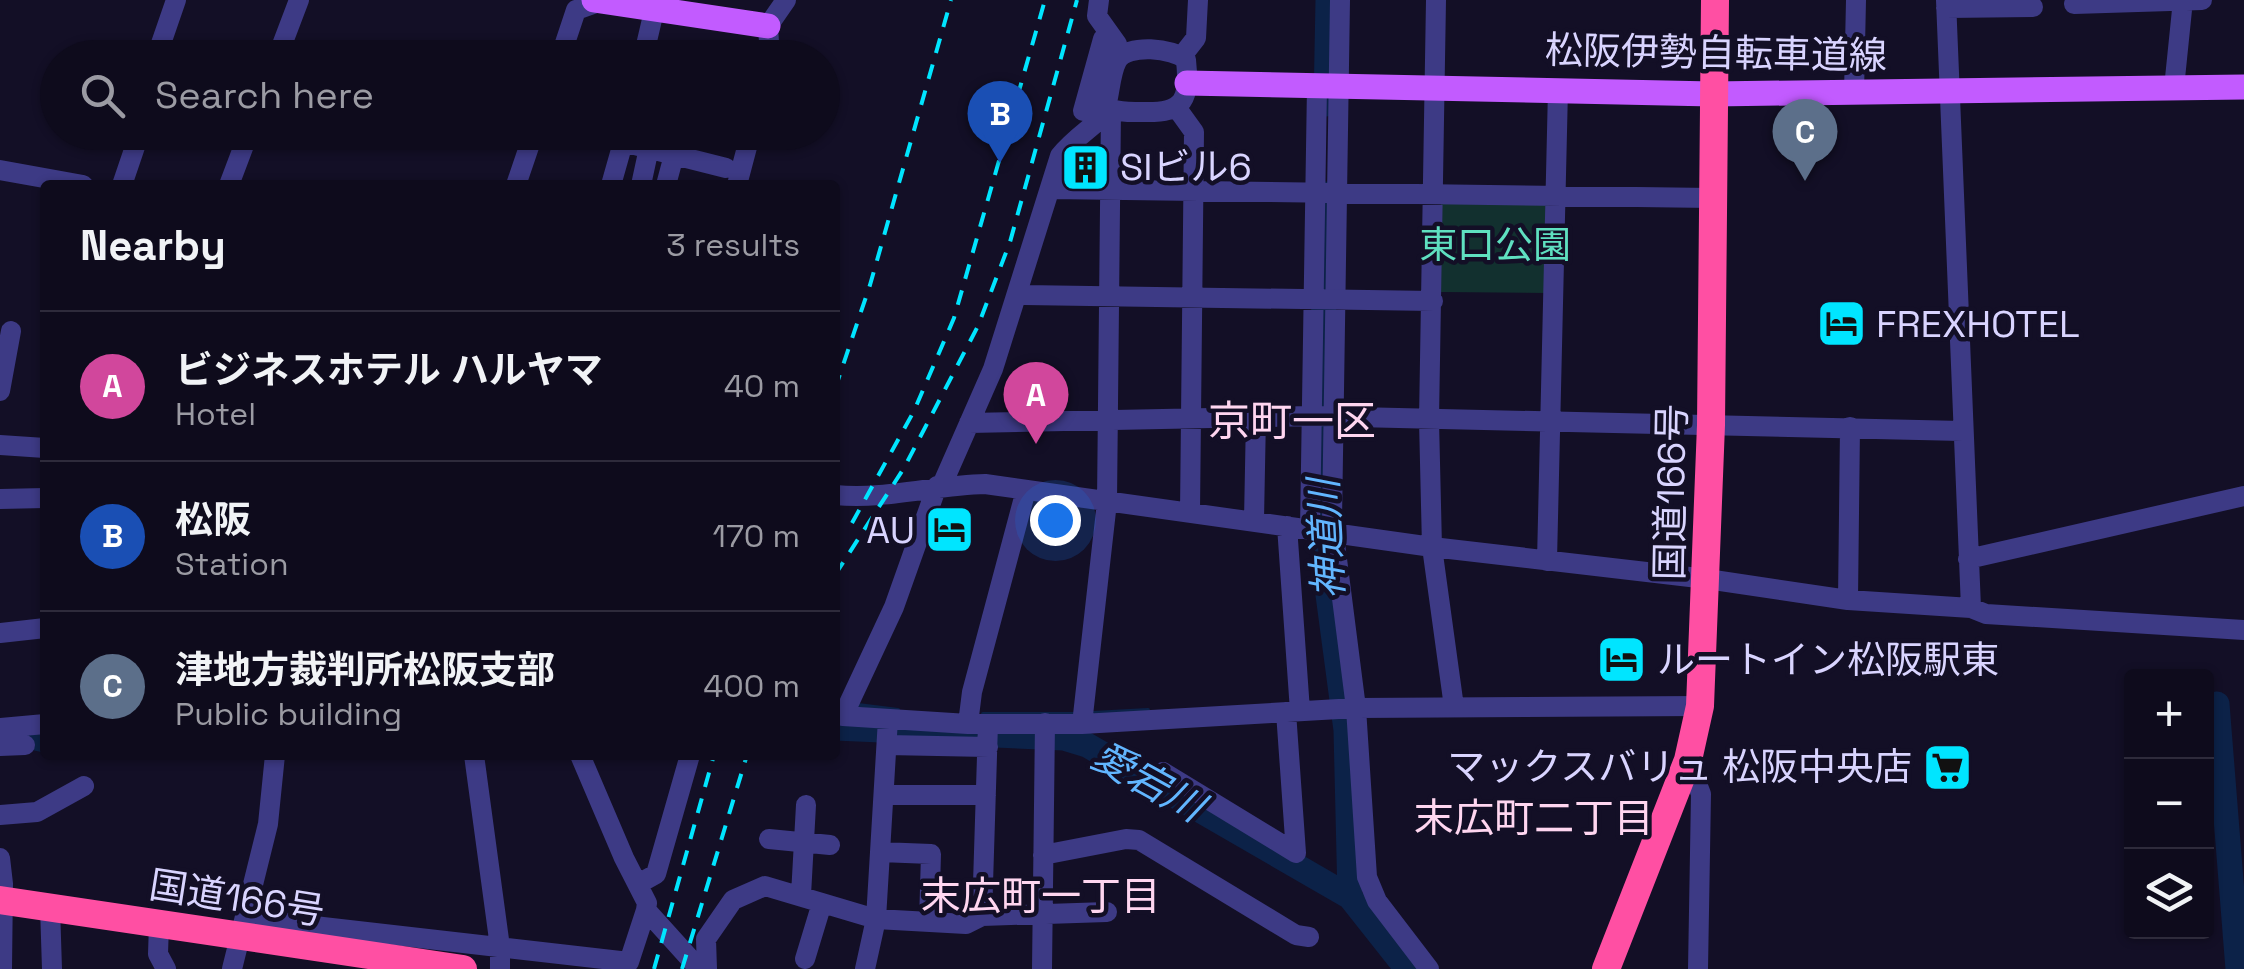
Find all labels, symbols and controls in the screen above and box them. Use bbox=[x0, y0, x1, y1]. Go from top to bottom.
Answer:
street label: 松阪伊勢自転車道線 bbox=[1545, 26, 1887, 80]
search box bbox=[40, 40, 840, 150]
icon: search bbox=[75, 68, 130, 123]
text: Search here bbox=[155, 71, 374, 119]
pin: B bbox=[968, 80, 1032, 163]
pin: C bbox=[1772, 99, 1838, 181]
building icon: SIビル6 bbox=[1059, 141, 1111, 193]
place label: SIビル6 bbox=[1120, 143, 1252, 191]
text: Nearby bbox=[80, 219, 226, 272]
park label: 東口公園 bbox=[1419, 221, 1571, 269]
text: 3 results bbox=[666, 225, 800, 265]
hotel icon: FREXHOTEL bbox=[1815, 298, 1867, 350]
place label: FREXHOTEL bbox=[1876, 300, 2080, 348]
text: ビジネスホテル ハルヤマ bbox=[175, 346, 603, 394]
pin: A bbox=[1004, 362, 1068, 444]
text: A bbox=[102, 366, 123, 406]
text: 40 m bbox=[724, 366, 800, 406]
text: Hotel bbox=[175, 394, 256, 434]
district label: 京町一区 bbox=[1208, 395, 1376, 448]
street label: 国道166号 bbox=[1645, 403, 1697, 581]
water label: 神道川 bbox=[1298, 474, 1355, 600]
your location bbox=[1030, 495, 1081, 546]
text: 松阪 bbox=[175, 496, 251, 544]
hotel icon: AU bbox=[924, 504, 976, 556]
place label: AU bbox=[866, 506, 915, 554]
text: B bbox=[102, 516, 123, 556]
text: 170 m bbox=[713, 516, 800, 556]
text: Station bbox=[175, 544, 289, 584]
hotel icon: ルートイン松阪駅東 bbox=[1596, 634, 1648, 686]
place label: ルートイン松阪駅東 bbox=[1657, 636, 1999, 684]
text: 津地方裁判所松阪支部 bbox=[175, 646, 555, 694]
text: C bbox=[102, 666, 123, 706]
text: 400 m bbox=[703, 666, 800, 706]
map controls bbox=[2124, 669, 2214, 939]
button: + bbox=[2124, 669, 2214, 759]
text: Public building bbox=[175, 694, 402, 734]
water label: 愛宕川 bbox=[1083, 730, 1216, 835]
supermarket icon: マックスバリュ 松阪中央店 bbox=[1921, 741, 1973, 793]
place label: マックスバリュ 松阪中央店 bbox=[1447, 743, 1912, 791]
button: − bbox=[2124, 759, 2214, 849]
district label: 末広町二丁目 bbox=[1414, 793, 1654, 844]
button: layers bbox=[2124, 849, 2214, 939]
street label: 国道166号 bbox=[146, 860, 328, 936]
district label: 末広町一丁目 bbox=[921, 871, 1161, 922]

